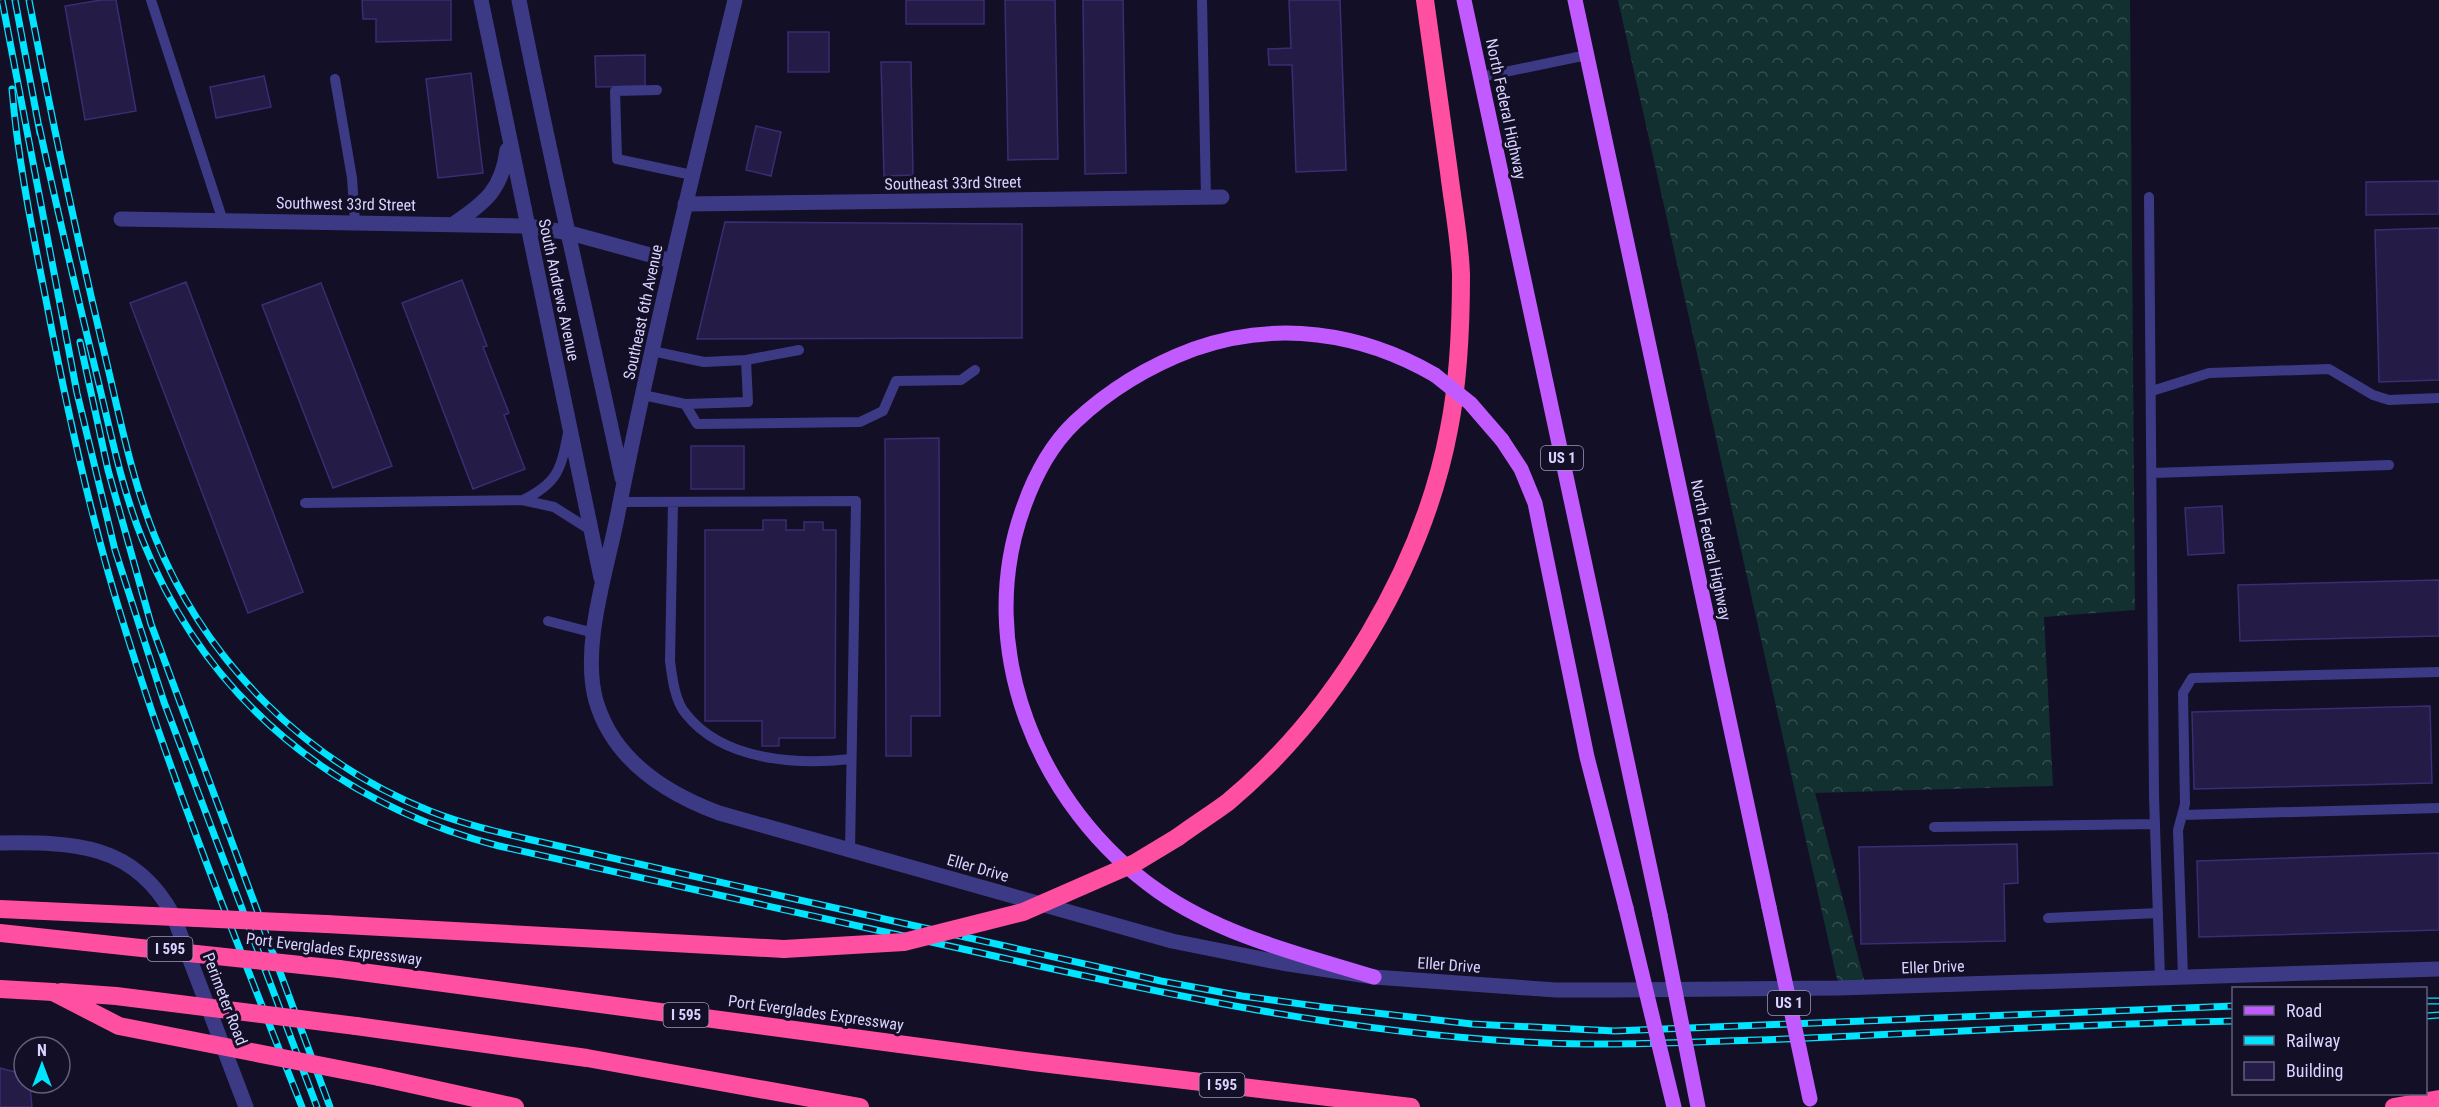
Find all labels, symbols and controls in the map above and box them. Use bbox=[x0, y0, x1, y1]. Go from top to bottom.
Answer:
street label: North Federal Highway bbox=[1482, 37, 1530, 181]
street label: Southeast 33rd Street bbox=[884, 172, 1022, 194]
street label: Southwest 33rd Street bbox=[276, 193, 416, 215]
street label: South Andrews Avenue bbox=[535, 217, 583, 363]
street label: Southeast 6th Avenue bbox=[619, 243, 667, 381]
road number: US 1 bbox=[1541, 446, 1583, 470]
street label: North Federal Highway bbox=[1687, 478, 1735, 622]
street label: Eller Drive bbox=[945, 850, 1011, 886]
street label: Port Everglades Expressway bbox=[245, 929, 423, 969]
road number: I 595 bbox=[148, 937, 192, 961]
street label: Perimeter Road bbox=[199, 950, 251, 1048]
street label: Eller Drive bbox=[1417, 953, 1481, 977]
street label: Eller Drive bbox=[1901, 956, 1965, 978]
legend bbox=[2232, 987, 2427, 1095]
street label: Port Everglades Expressway bbox=[727, 991, 905, 1035]
road number: US 1 bbox=[1768, 991, 1810, 1015]
text: Road bbox=[2286, 1000, 2322, 1021]
road number: I 595 bbox=[664, 1003, 708, 1027]
text: Railway bbox=[2286, 1030, 2341, 1051]
north arrow bbox=[12, 1035, 72, 1095]
text: N bbox=[37, 1041, 47, 1060]
text: Building bbox=[2286, 1060, 2343, 1081]
road number: I 595 bbox=[1200, 1073, 1244, 1097]

